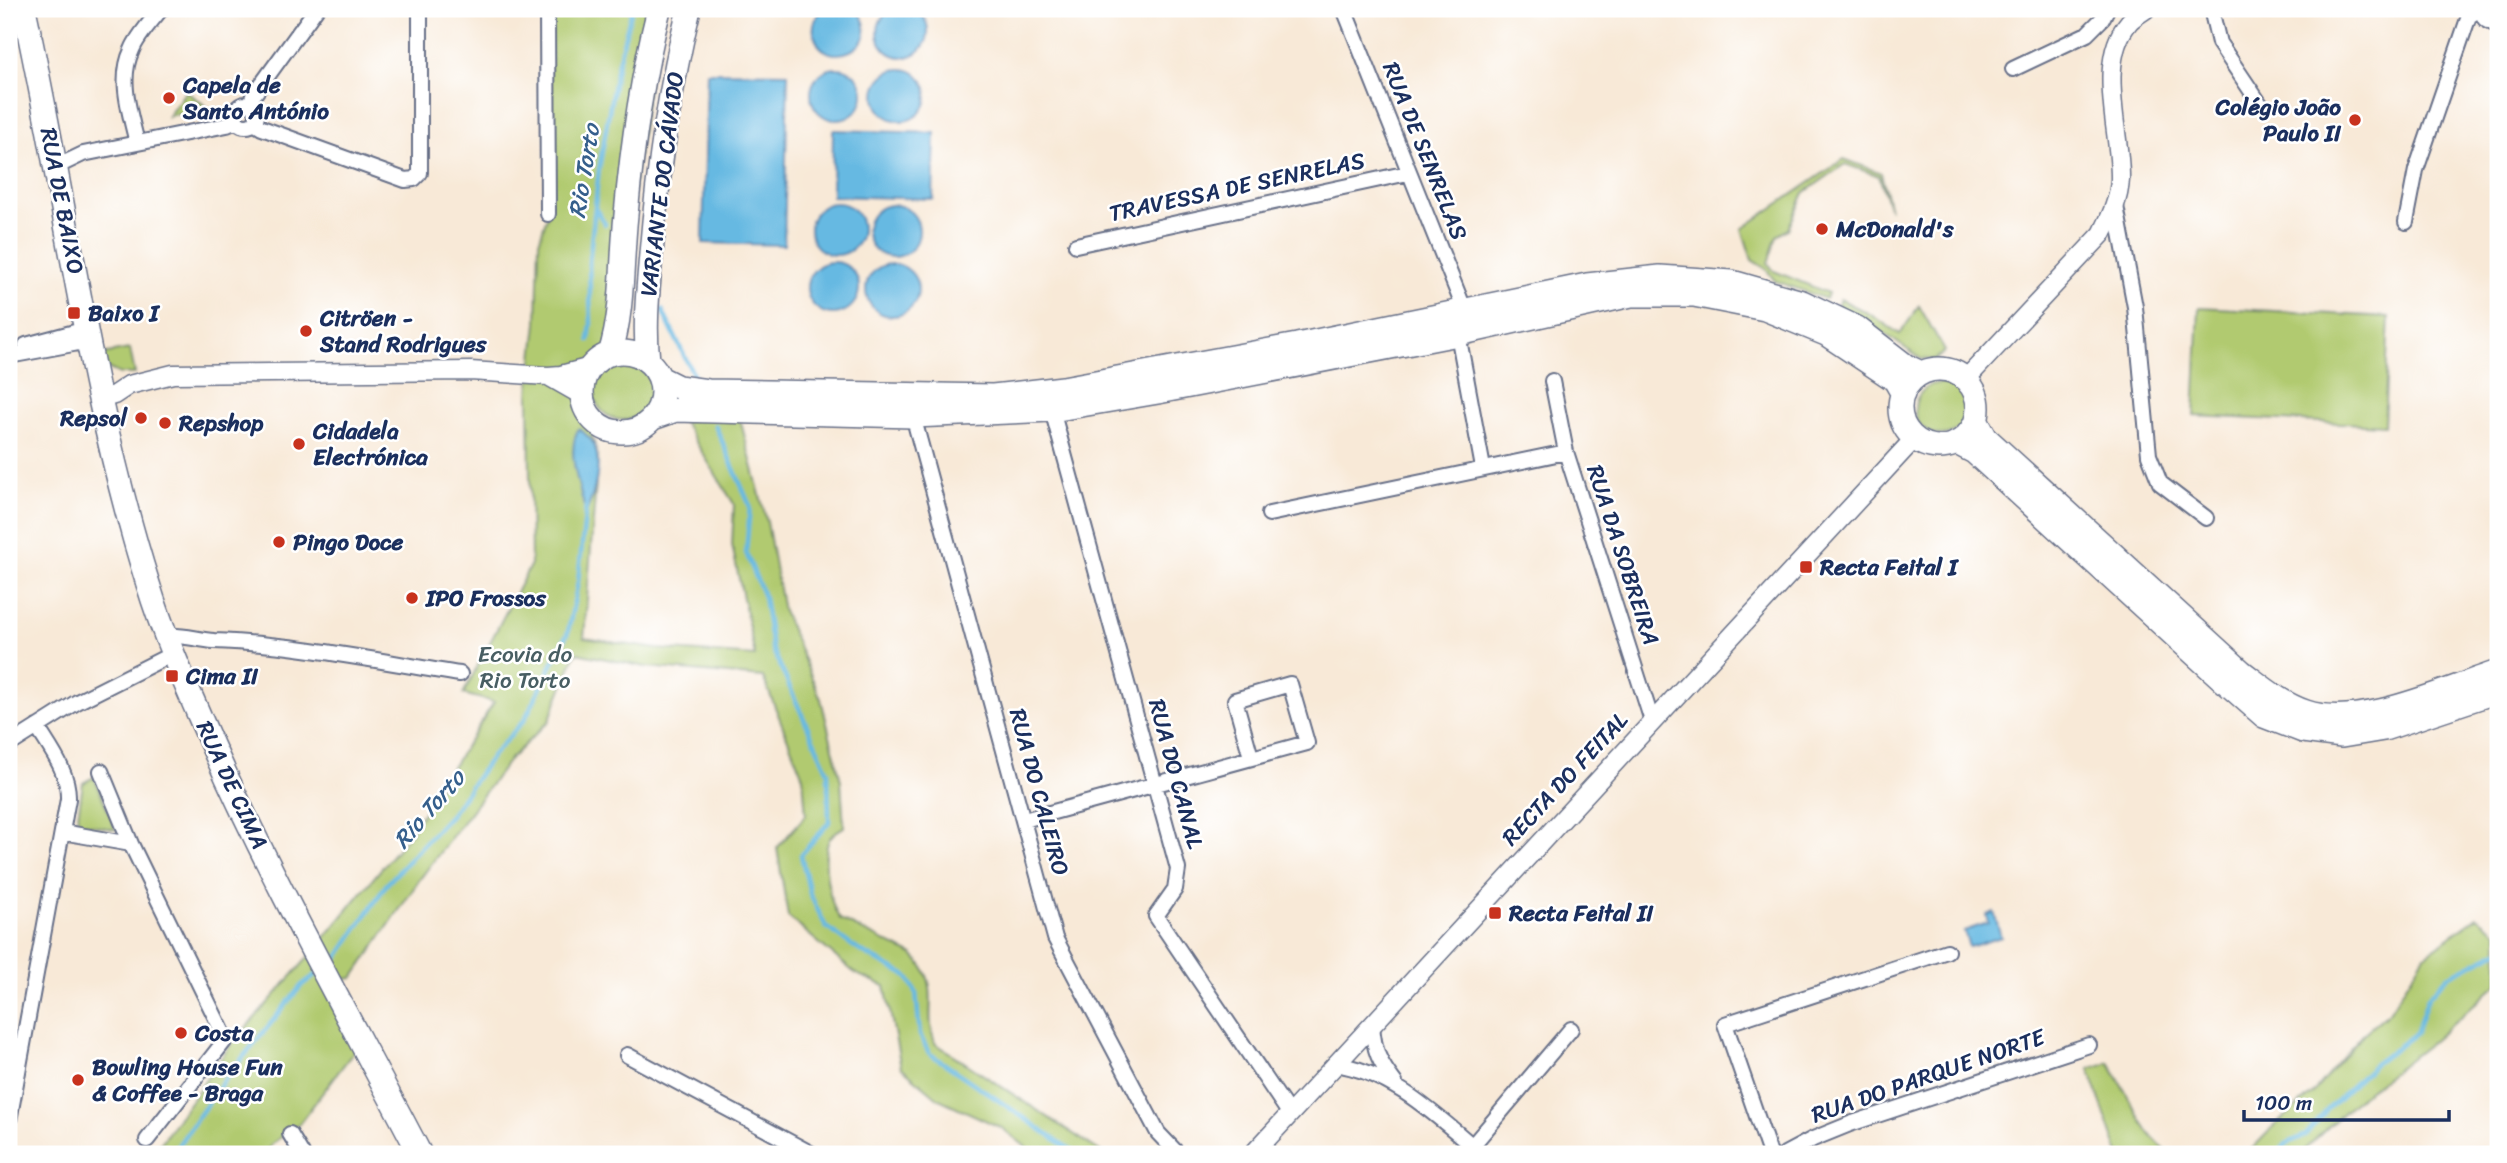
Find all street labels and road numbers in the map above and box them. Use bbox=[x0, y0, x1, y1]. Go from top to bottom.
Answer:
street label: RUA DE SENRELAS bbox=[1371, 56, 1479, 246]
street label: VARIANTE DO CÁVADO bbox=[628, 69, 696, 299]
street label: RUA DE BAIXO bbox=[28, 124, 96, 278]
street label: TRAVESSA DE SENRELAS bbox=[1105, 140, 1369, 234]
street label: RUA DA SOBREIRA bbox=[1574, 459, 1672, 651]
street label: RUA DO CANAL bbox=[1136, 694, 1216, 854]
street label: RECTA DO FEITAL bbox=[1491, 702, 1639, 856]
street label: RUA DO CALEIRO bbox=[997, 704, 1081, 880]
street label: RUA DE CIMA bbox=[184, 714, 280, 856]
street label: RUA DO PARQUE NORTE bbox=[1806, 1016, 2051, 1135]

